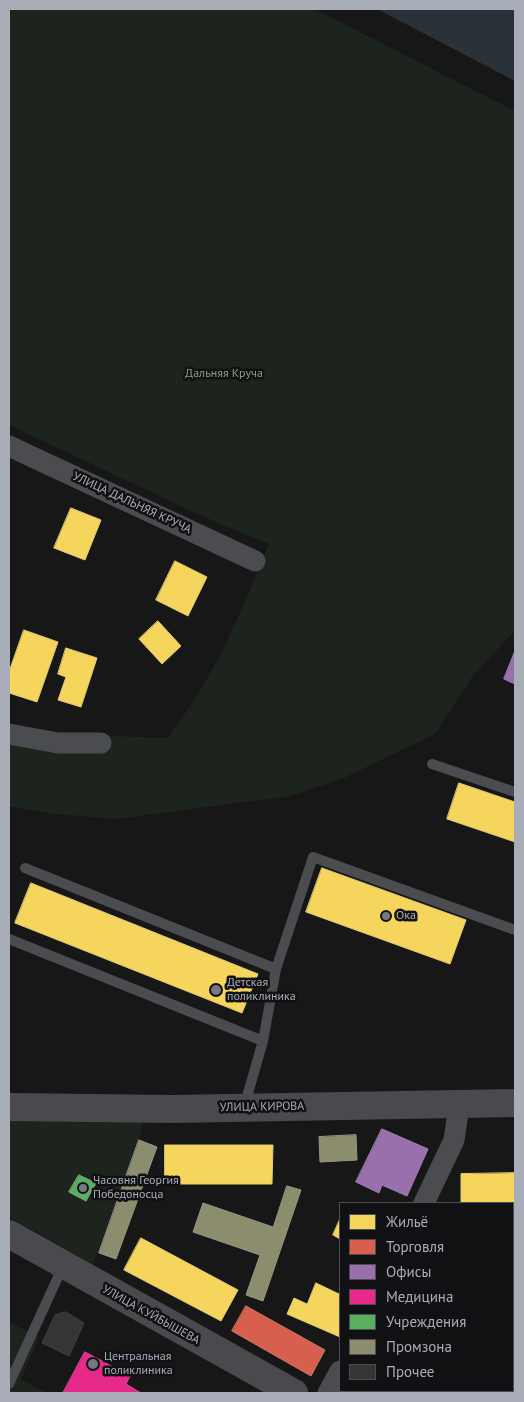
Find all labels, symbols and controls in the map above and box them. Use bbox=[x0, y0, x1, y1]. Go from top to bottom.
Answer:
park label: Дальняя Круча bbox=[185, 367, 263, 381]
street label: УЛИЦА ДАЛЬНЯЯ КРУЧА bbox=[70, 469, 194, 537]
place label: Ока bbox=[396, 909, 416, 923]
marker: Ока bbox=[380, 910, 392, 922]
place label: Детская поликлиника bbox=[227, 976, 296, 1004]
marker: Детская поликлиника bbox=[209, 983, 223, 997]
street label: УЛИЦА КИРОВА bbox=[220, 1099, 304, 1115]
place label: Часовня Георгия Победоносца bbox=[93, 1174, 179, 1202]
marker: Часовня Георгия Победоносца bbox=[77, 1182, 89, 1194]
legend bbox=[339, 1202, 514, 1392]
text: Жильё bbox=[386, 1212, 428, 1231]
text: Торговля bbox=[386, 1237, 444, 1256]
text: Офисы bbox=[386, 1262, 431, 1281]
street label: УЛИЦА КУЙБЫШЕВА bbox=[100, 1282, 202, 1348]
text: Медицина bbox=[386, 1287, 453, 1306]
text: Учреждения bbox=[386, 1312, 466, 1331]
text: Промзона bbox=[386, 1337, 452, 1356]
place label: Центральная поликлиника bbox=[104, 1350, 173, 1378]
marker: Центральная поликлиника bbox=[86, 1357, 100, 1371]
text: Прочее bbox=[386, 1362, 434, 1381]

